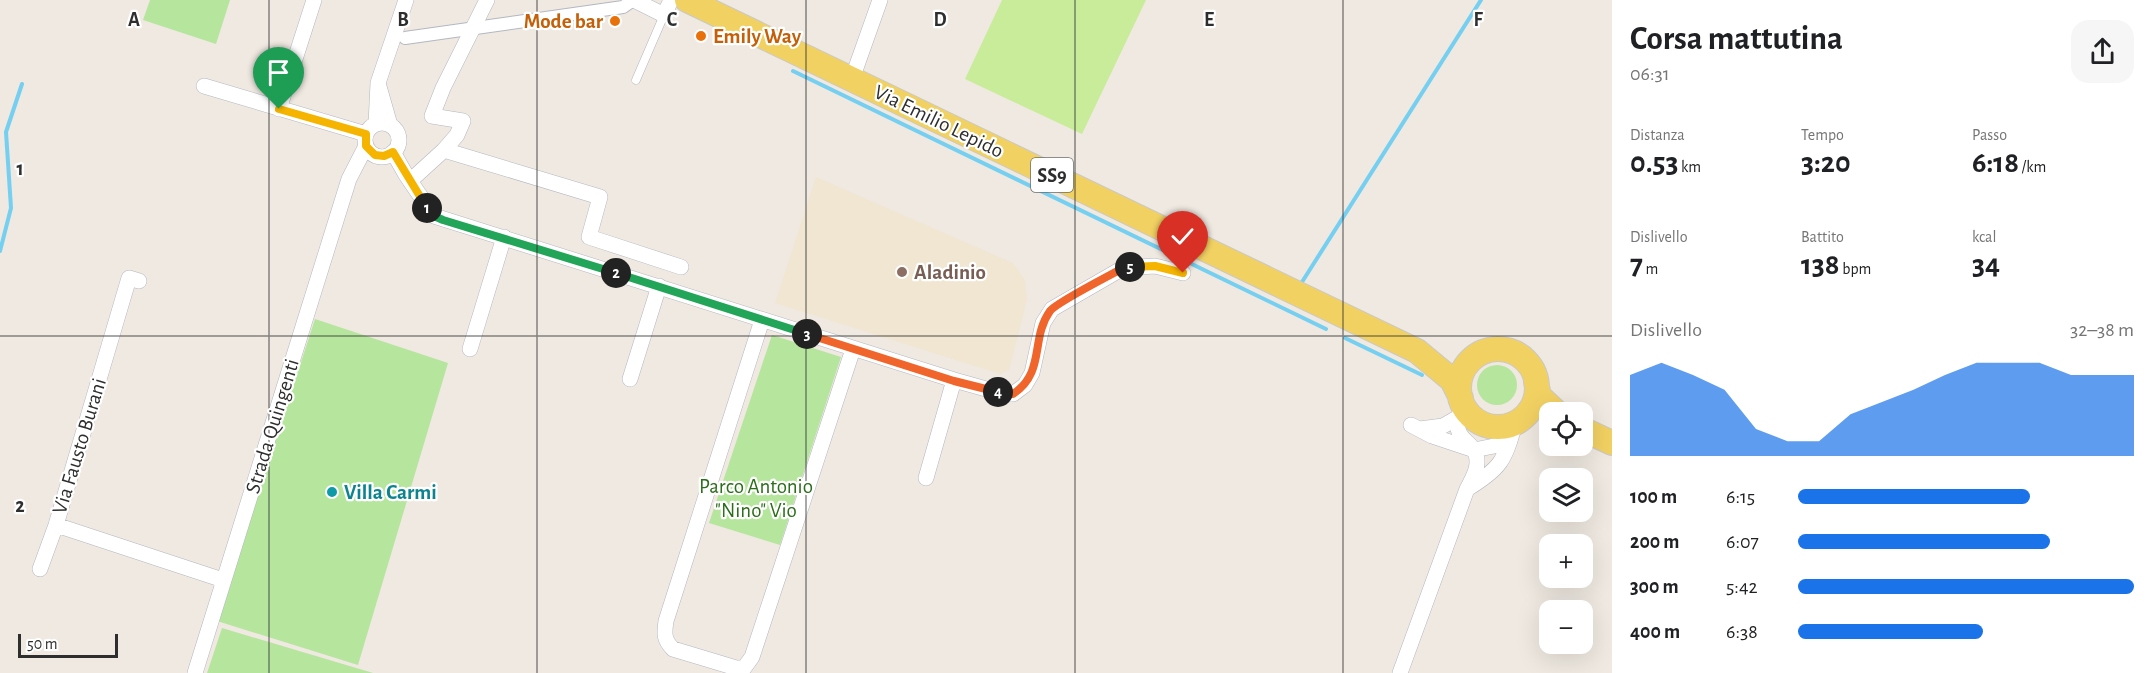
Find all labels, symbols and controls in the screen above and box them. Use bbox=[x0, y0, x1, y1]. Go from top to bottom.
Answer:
text: A bbox=[128, 10, 140, 30]
text: B bbox=[397, 10, 409, 30]
text: C bbox=[667, 10, 678, 30]
text: D bbox=[933, 10, 947, 30]
text: E bbox=[1204, 10, 1214, 30]
text: F bbox=[1473, 10, 1483, 30]
place label: Mode bar bbox=[524, 11, 604, 32]
marker: Mode bar bbox=[608, 14, 622, 28]
button: share bbox=[2071, 20, 2134, 83]
text: Corsa mattutina bbox=[1630, 23, 1843, 56]
place label: Emily Way bbox=[713, 26, 802, 47]
marker: Emily Way bbox=[694, 29, 708, 43]
pin bbox=[253, 47, 304, 109]
icon: arrive bbox=[262, 56, 295, 89]
text: 06:31 bbox=[1630, 64, 1670, 84]
street label: Via Emilio Lepido bbox=[871, 81, 1007, 162]
text: Distanza bbox=[1630, 127, 1685, 143]
text: Tempo bbox=[1801, 127, 1844, 143]
text: Passo bbox=[1972, 127, 2007, 143]
text: 0.53 bbox=[1630, 148, 1678, 178]
text: 3:20 bbox=[1801, 148, 1851, 178]
text: 6:18 bbox=[1972, 148, 2019, 178]
road number: SS9 bbox=[1031, 158, 1073, 192]
text: 1 bbox=[16, 159, 24, 179]
text: km bbox=[1678, 159, 1701, 175]
text: /km bbox=[2019, 159, 2046, 175]
pin: 1 bbox=[412, 193, 442, 223]
text: 1 bbox=[424, 200, 430, 216]
pin bbox=[1157, 211, 1208, 273]
icon: check bbox=[1166, 220, 1199, 253]
text: Dislivello bbox=[1630, 229, 1688, 245]
text: Battito bbox=[1801, 229, 1844, 245]
text: kcal bbox=[1972, 229, 1996, 245]
text: 7 bbox=[1630, 250, 1643, 280]
text: 138 bbox=[1801, 250, 1840, 280]
text: 34 bbox=[1972, 250, 2000, 280]
pin: 5 bbox=[1115, 252, 1145, 282]
pin: 2 bbox=[601, 258, 631, 288]
text: 5 bbox=[1127, 259, 1133, 275]
text: m bbox=[1643, 261, 1658, 277]
text: bpm bbox=[1840, 261, 1871, 277]
place label: Aladinio bbox=[914, 262, 986, 283]
text: 2 bbox=[612, 265, 620, 281]
marker: Aladinio bbox=[895, 265, 909, 279]
pin: 3 bbox=[792, 319, 822, 349]
text: Dislivello bbox=[1630, 320, 1702, 340]
text: 32–38 m bbox=[2070, 320, 2134, 340]
text: 3 bbox=[804, 326, 810, 342]
street label: Strada Quingenti bbox=[242, 356, 303, 496]
street label: Via Fausto Burani bbox=[49, 376, 110, 517]
pin: 4 bbox=[983, 377, 1013, 407]
text: 4 bbox=[994, 384, 1002, 400]
map controls bbox=[1539, 402, 1593, 654]
button: locate bbox=[1539, 402, 1593, 456]
button: layers bbox=[1539, 468, 1593, 522]
park label: Parco Antonio "Nino" Vio bbox=[699, 476, 813, 521]
place label: Villa Carmi bbox=[344, 482, 437, 503]
marker: Villa Carmi bbox=[325, 485, 339, 499]
text: 100 m bbox=[1630, 487, 1677, 507]
text: 6:15 bbox=[1726, 487, 1755, 507]
text: 2 bbox=[15, 496, 25, 516]
text: 200 m bbox=[1630, 532, 1679, 552]
text: 6:07 bbox=[1726, 532, 1759, 552]
button: + bbox=[1539, 534, 1593, 588]
text: 300 m bbox=[1630, 577, 1679, 597]
text: 5:42 bbox=[1726, 577, 1758, 597]
button: − bbox=[1539, 600, 1593, 654]
text: 400 m bbox=[1630, 622, 1680, 642]
text: 6:38 bbox=[1726, 622, 1758, 642]
scale bar bbox=[18, 631, 118, 658]
text: 50 m bbox=[27, 636, 58, 652]

